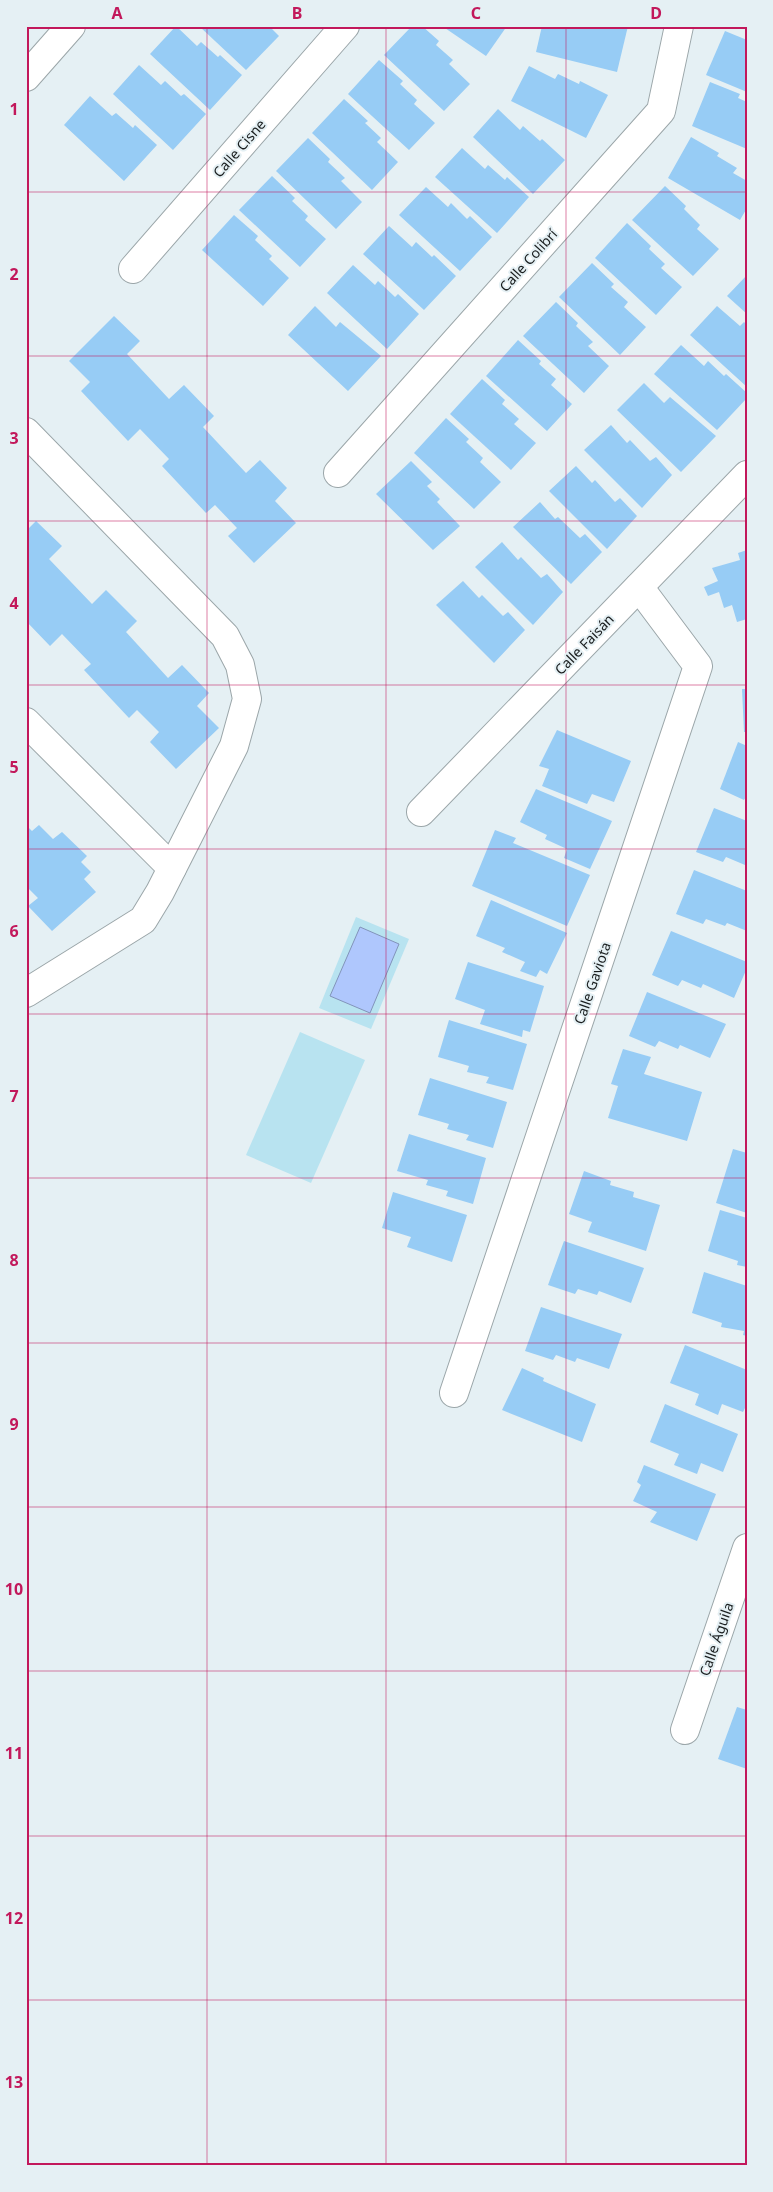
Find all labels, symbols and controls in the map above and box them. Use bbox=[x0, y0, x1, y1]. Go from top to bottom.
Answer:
text: A bbox=[111, 2, 123, 24]
text: B bbox=[292, 2, 302, 24]
text: C bbox=[471, 2, 481, 24]
text: D bbox=[650, 2, 662, 24]
text: 1 bbox=[9, 98, 19, 120]
street label: Calle Cisne bbox=[208, 115, 270, 181]
street label: Calle Colibrí bbox=[495, 224, 561, 295]
text: 2 bbox=[9, 263, 19, 285]
text: 3 bbox=[9, 427, 19, 449]
text: 4 bbox=[9, 592, 19, 614]
street label: Calle Faisán bbox=[550, 610, 618, 678]
text: 5 bbox=[9, 756, 19, 778]
text: 6 bbox=[9, 920, 19, 942]
street label: Calle Gaviota bbox=[569, 939, 615, 1027]
text: 7 bbox=[9, 1085, 19, 1107]
text: 8 bbox=[9, 1249, 19, 1271]
text: 9 bbox=[9, 1413, 19, 1435]
text: 10 bbox=[5, 1578, 23, 1600]
street label: Calle Águila bbox=[695, 1600, 737, 1678]
text: 11 bbox=[5, 1742, 23, 1764]
text: 12 bbox=[5, 1907, 23, 1929]
text: 13 bbox=[5, 2071, 23, 2093]

